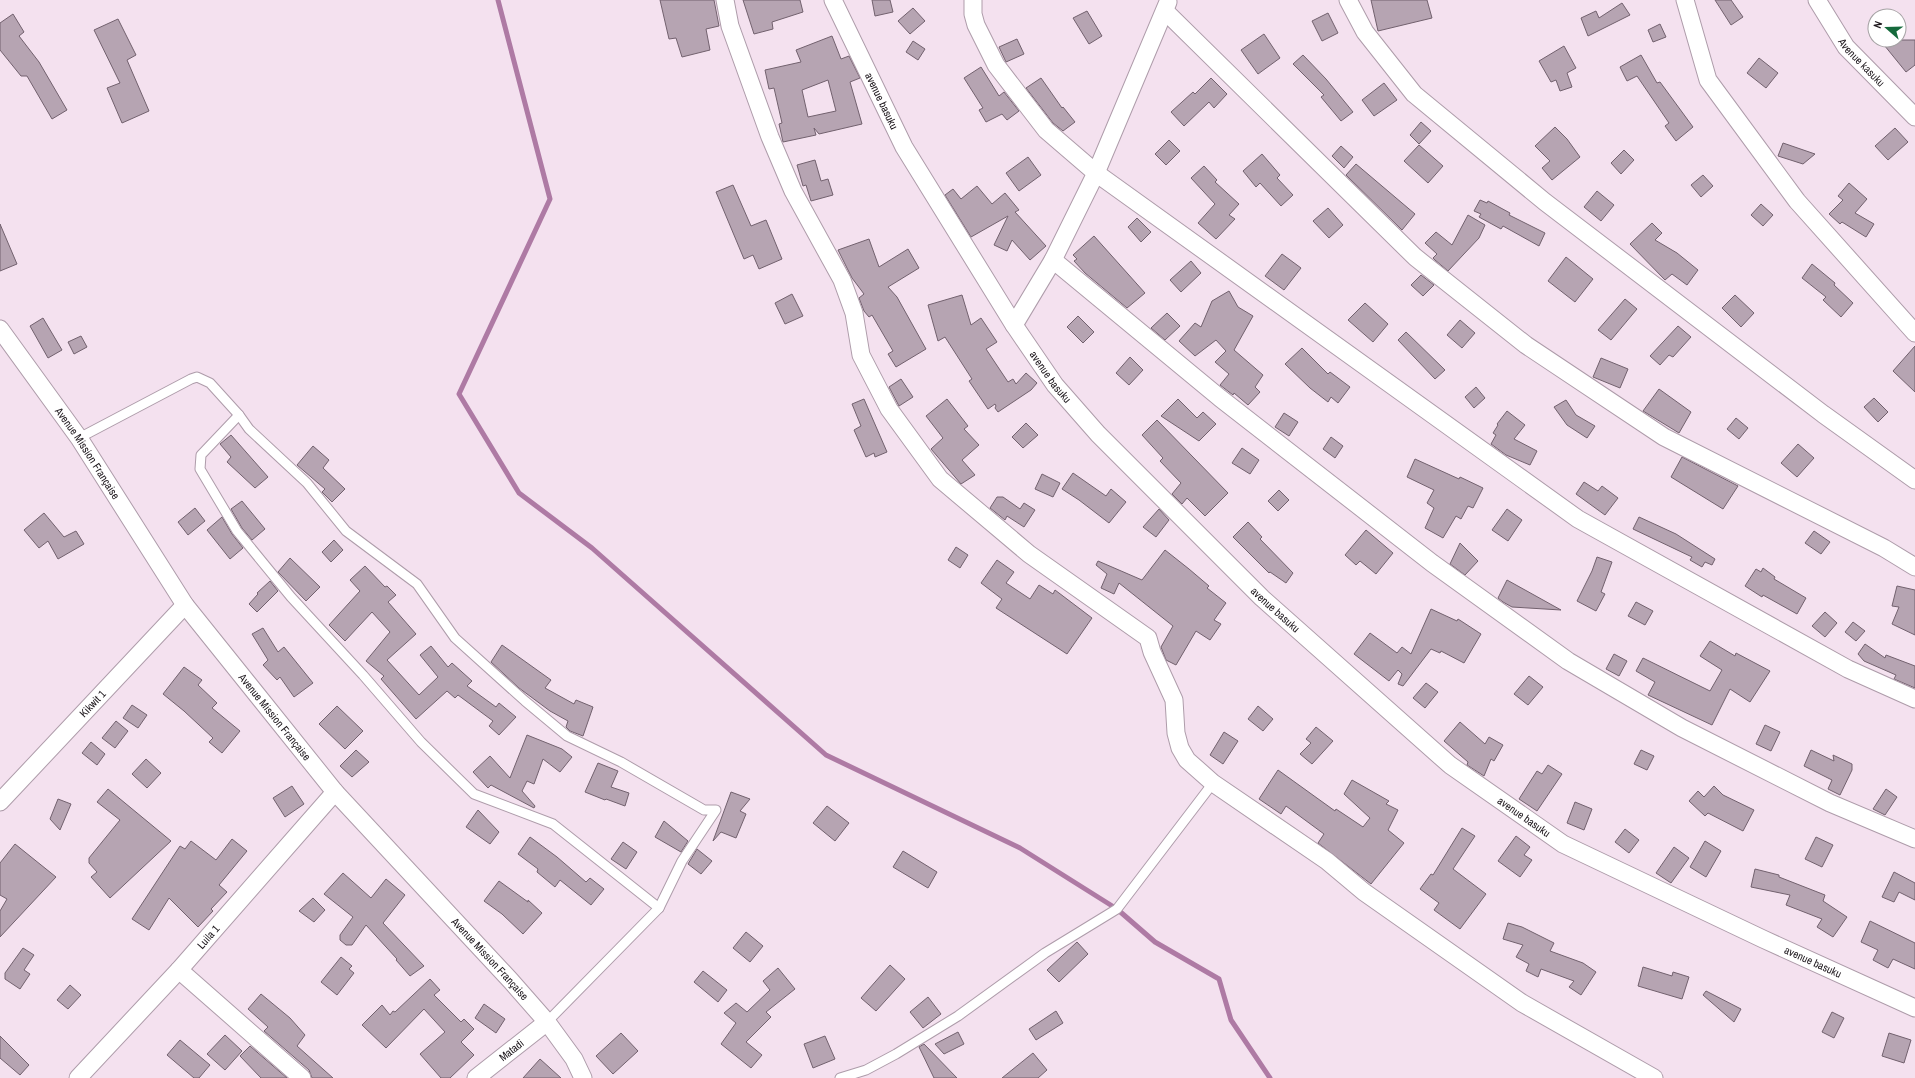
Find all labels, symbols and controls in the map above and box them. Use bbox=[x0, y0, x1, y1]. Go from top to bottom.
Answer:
north arrow bbox=[1867, 8, 1907, 48]
text: N bbox=[1870, 19, 1885, 30]
street label: Avenue kasuku bbox=[1835, 35, 1888, 89]
street label: avenue basuku bbox=[862, 70, 901, 132]
street label: avenue basuku bbox=[1027, 348, 1074, 406]
street label: Avenue Mission Française bbox=[51, 404, 123, 502]
street label: avenue basuku bbox=[1248, 584, 1303, 635]
street label: Avenue Mission Française bbox=[235, 670, 314, 763]
street label: Kikwit 1 bbox=[76, 687, 109, 720]
street label: avenue basuku bbox=[1495, 793, 1553, 840]
street label: Avenue Mission Française bbox=[448, 914, 532, 1003]
street label: Luila 1 bbox=[194, 922, 222, 952]
street label: avenue basuku bbox=[1782, 943, 1844, 981]
street label: Matadi bbox=[496, 1036, 527, 1064]

